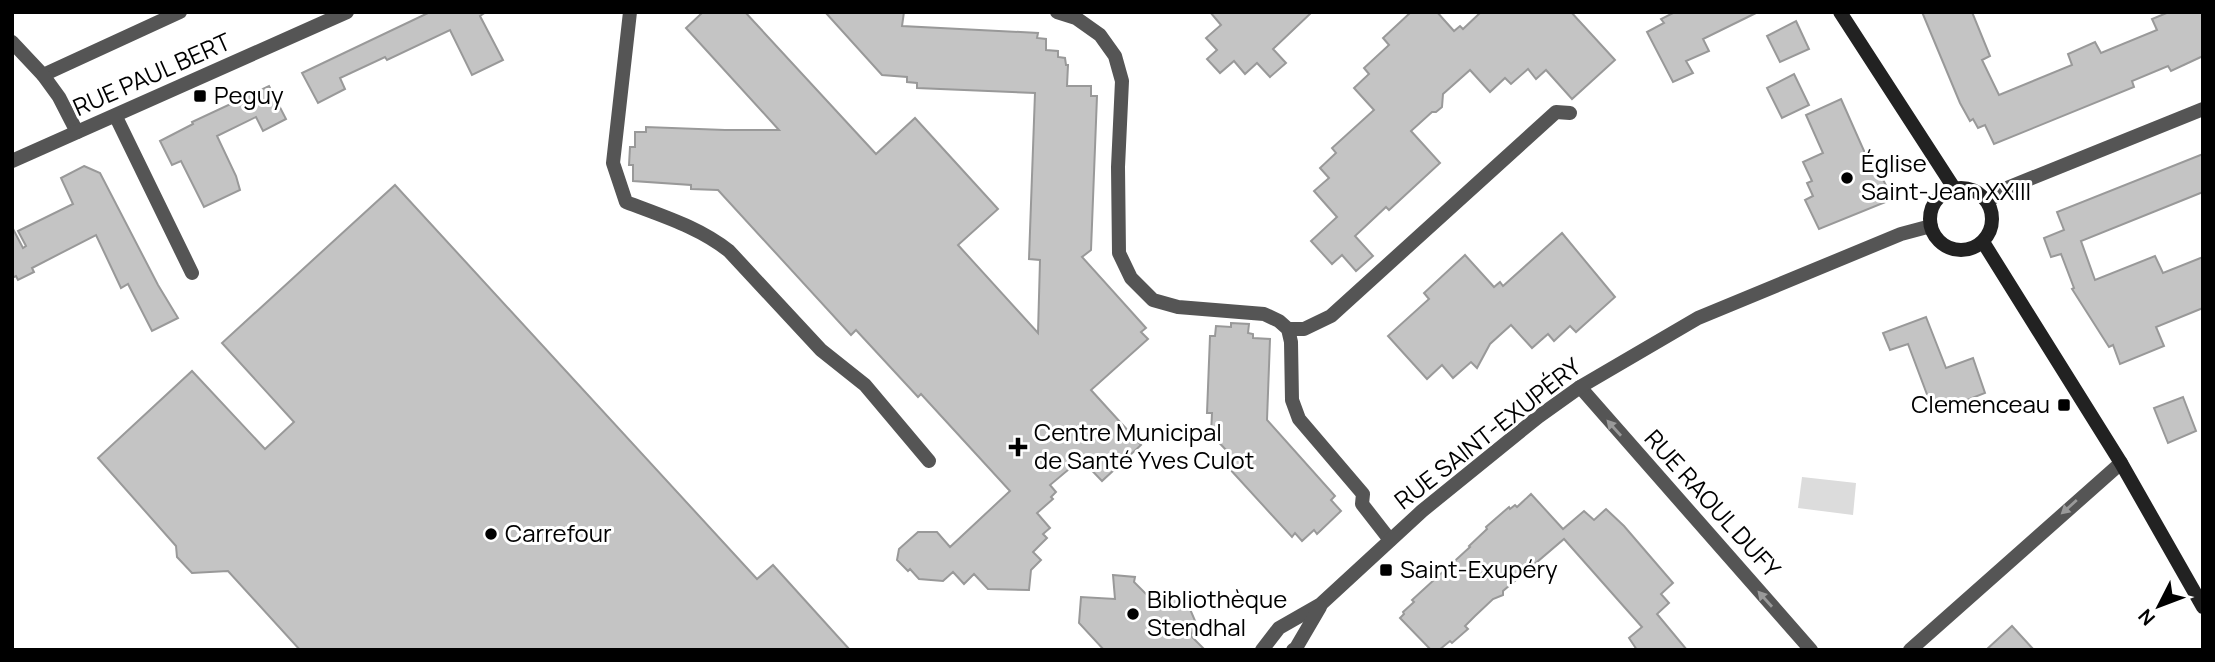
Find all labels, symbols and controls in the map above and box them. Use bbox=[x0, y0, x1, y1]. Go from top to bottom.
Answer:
street label: RUE PAUL BERT bbox=[67, 24, 236, 123]
place label: Peguy bbox=[214, 78, 284, 111]
marker: Peguy bbox=[192, 88, 208, 104]
place label: Église Saint-Jean XXIII bbox=[1861, 146, 2031, 207]
marker: Église Saint-Jean XXIII bbox=[1839, 170, 1855, 186]
street label: RUE SAINT-EXUPÉRY bbox=[1387, 349, 1588, 516]
place label: Clemenceau bbox=[1911, 387, 2050, 420]
marker: Clemenceau bbox=[2056, 397, 2072, 413]
place label: Centre Municipal de Santé Yves Culot bbox=[1034, 415, 1254, 476]
one-way arrow bbox=[1607, 420, 1623, 437]
street label: RUE RAOUL DUFY bbox=[1638, 422, 1789, 585]
marker: Centre Municipal de Santé Yves Culot bbox=[1008, 437, 1028, 457]
one-way arrow bbox=[2060, 499, 2078, 515]
place label: Carrefour bbox=[505, 516, 612, 549]
marker: Carrefour bbox=[483, 526, 499, 542]
place label: Saint-Exupéry bbox=[1400, 552, 1558, 585]
marker: Saint-Exupéry bbox=[1378, 562, 1394, 578]
north arrow bbox=[2124, 571, 2194, 641]
place label: Bibliothèque Stendhal bbox=[1147, 582, 1287, 643]
one-way arrow bbox=[1758, 590, 1774, 607]
text: N bbox=[2132, 604, 2161, 631]
marker: Bibliothèque Stendhal bbox=[1125, 606, 1141, 622]

